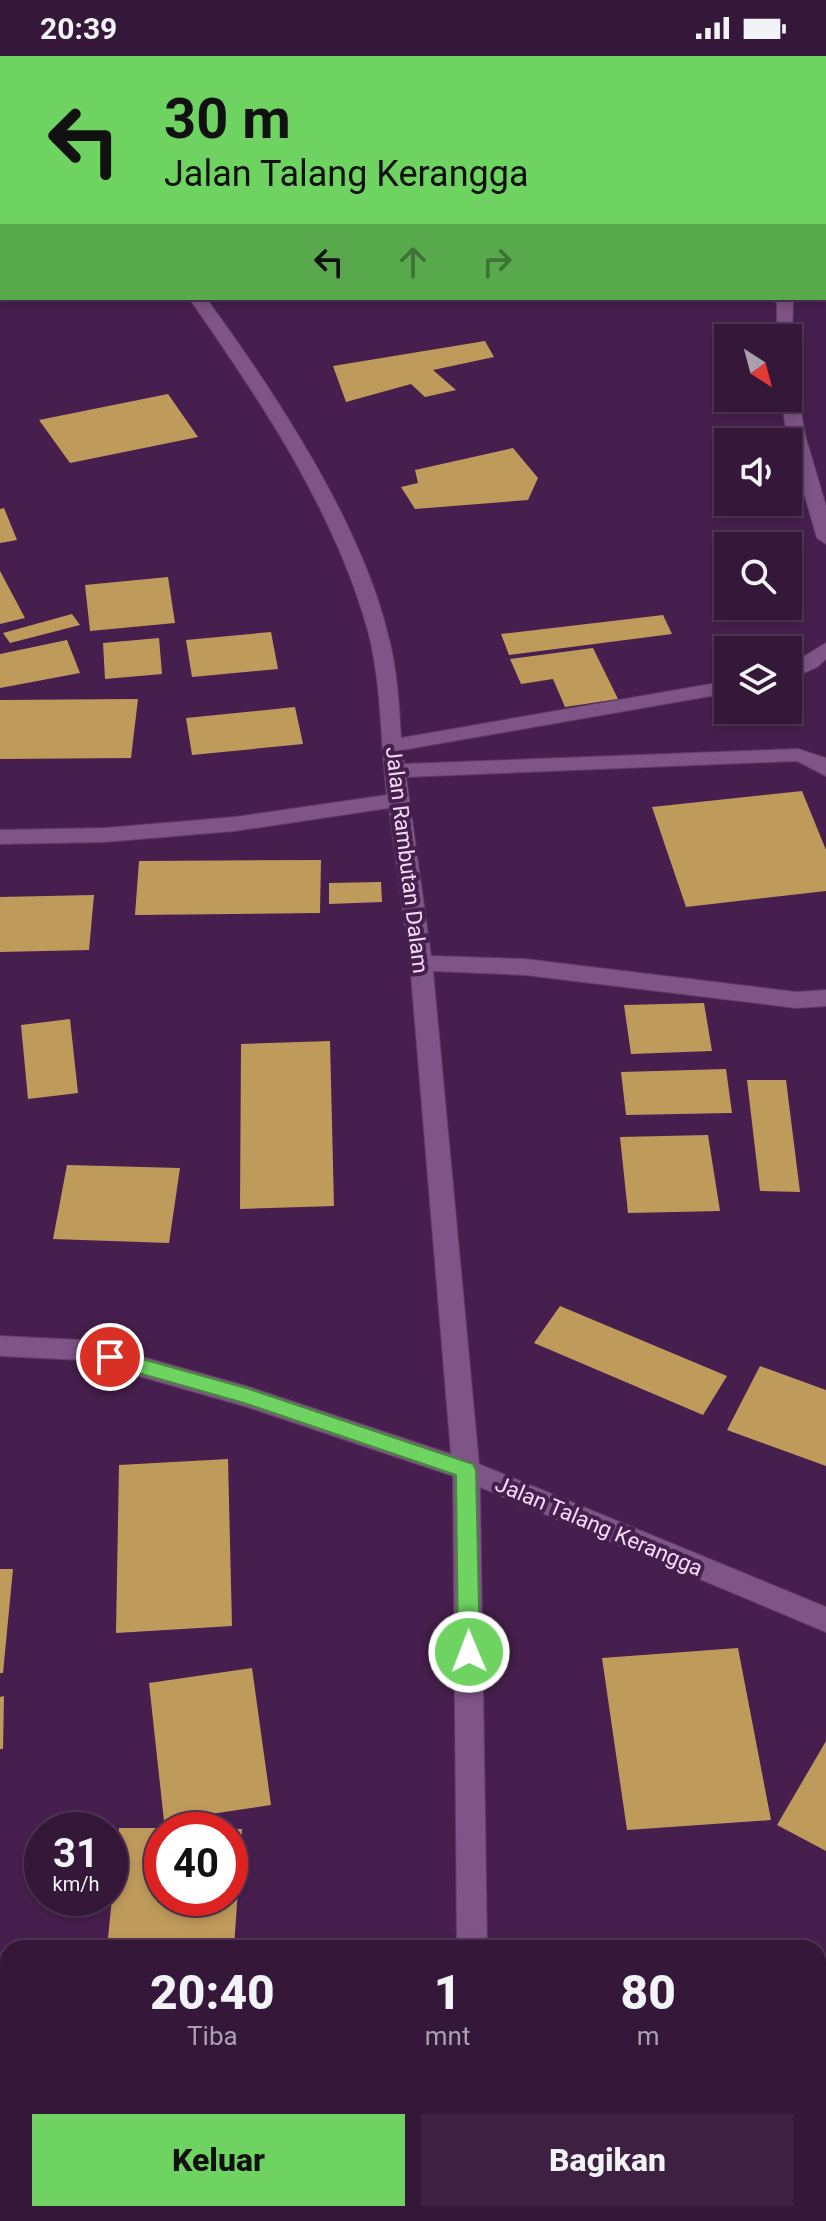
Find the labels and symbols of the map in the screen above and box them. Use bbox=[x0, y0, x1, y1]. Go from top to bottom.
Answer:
north arrow bbox=[714, 324, 802, 412]
street label: Jalan Rambutan Dalam bbox=[381, 745, 433, 975]
pin bbox=[76, 1323, 144, 1391]
street label: Jalan Talang Kerangga bbox=[492, 1471, 706, 1581]
position arrow bbox=[427, 1610, 511, 1694]
speed limit sign: 40 bbox=[144, 1812, 248, 1916]

